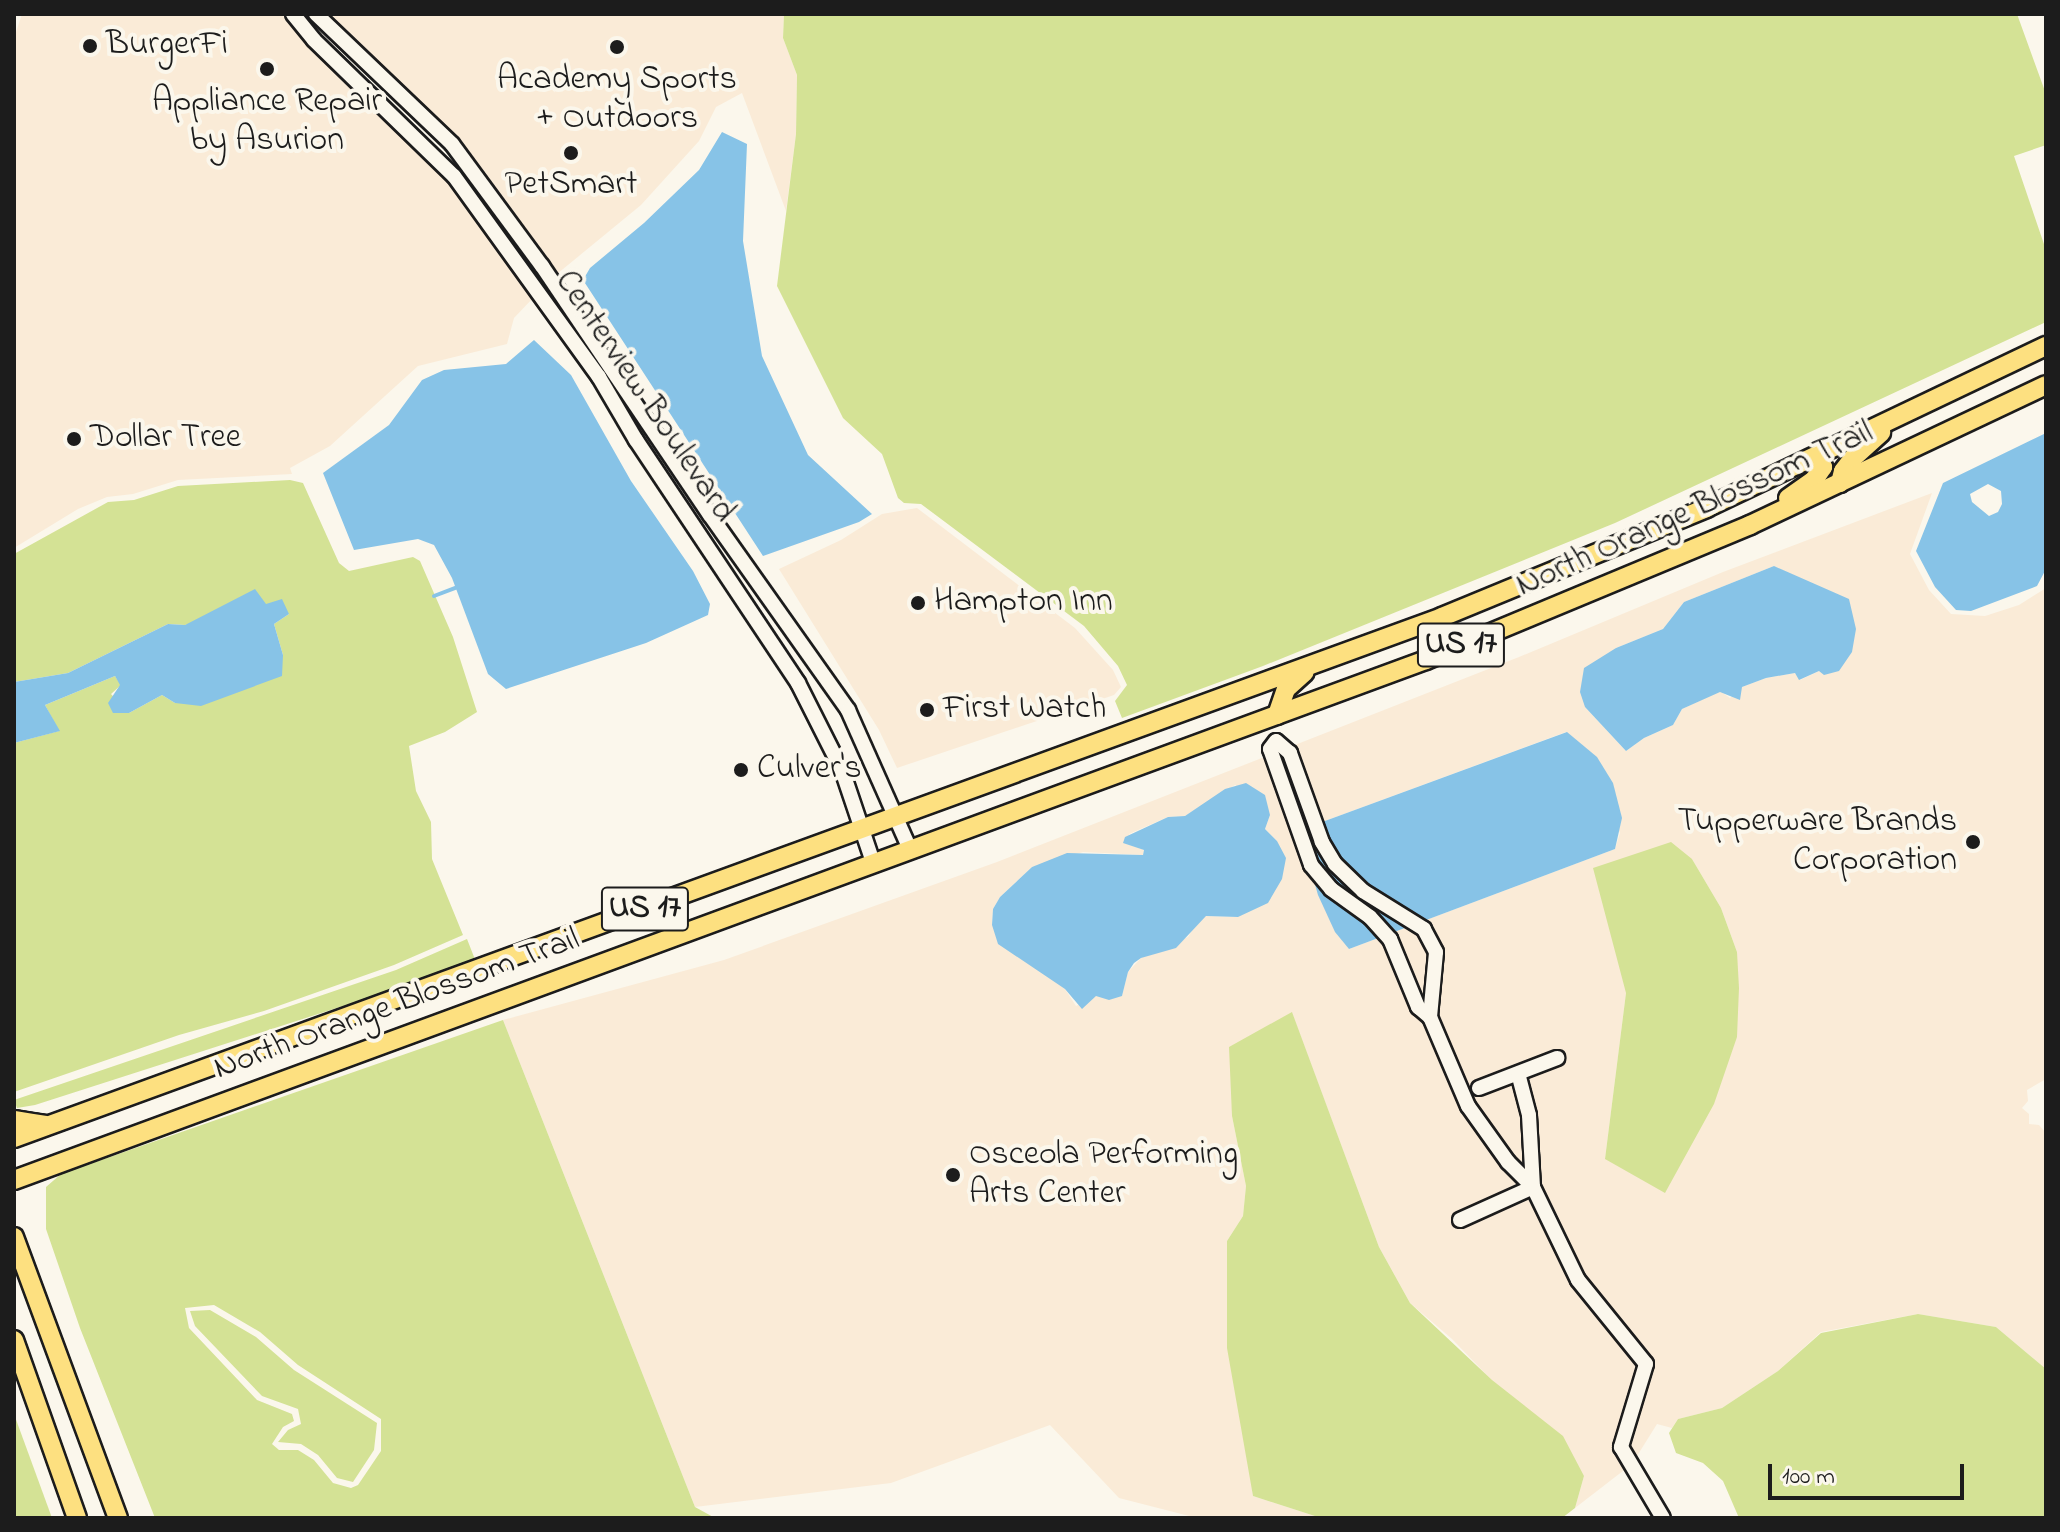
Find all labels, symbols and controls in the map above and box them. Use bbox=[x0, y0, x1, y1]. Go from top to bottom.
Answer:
place label: BurgerFi bbox=[106, 26, 228, 66]
marker: BurgerFi bbox=[81, 37, 99, 55]
marker: Academy Sports + Outdoors bbox=[608, 38, 626, 56]
marker: Appliance Repair by Asurion bbox=[258, 60, 276, 78]
place label: Academy Sports + Outdoors bbox=[497, 60, 737, 140]
place label: Appliance Repair by Asurion bbox=[152, 82, 382, 162]
marker: PetSmart bbox=[562, 144, 580, 162]
place label: PetSmart bbox=[505, 166, 637, 206]
street label: Centerview Boulevard bbox=[545, 263, 743, 531]
street label: North Orange Blossom Trail bbox=[1510, 413, 1880, 607]
place label: Dollar Tree bbox=[90, 419, 241, 459]
marker: Dollar Tree bbox=[65, 430, 83, 448]
place label: Hampton Inn bbox=[934, 583, 1113, 623]
marker: Hampton Inn bbox=[909, 594, 927, 612]
road number: US 17 bbox=[1415, 617, 1507, 673]
place label: First Watch bbox=[943, 690, 1106, 730]
marker: First Watch bbox=[918, 701, 936, 719]
place label: Culver's bbox=[757, 750, 861, 790]
marker: Culver's bbox=[732, 761, 750, 779]
place label: Tupperware Brands Corporation bbox=[1678, 802, 1957, 882]
marker: Tupperware Brands Corporation bbox=[1964, 833, 1982, 851]
road number: US 17 bbox=[599, 881, 691, 937]
street label: North Orange Blossom Trail bbox=[209, 920, 585, 1090]
place label: Osceola Performing Arts Center bbox=[969, 1135, 1238, 1214]
marker: Osceola Performing Arts Center bbox=[944, 1166, 962, 1184]
scale bar bbox=[1772, 1448, 1968, 1498]
text: 100 m bbox=[1782, 1460, 1835, 1495]

